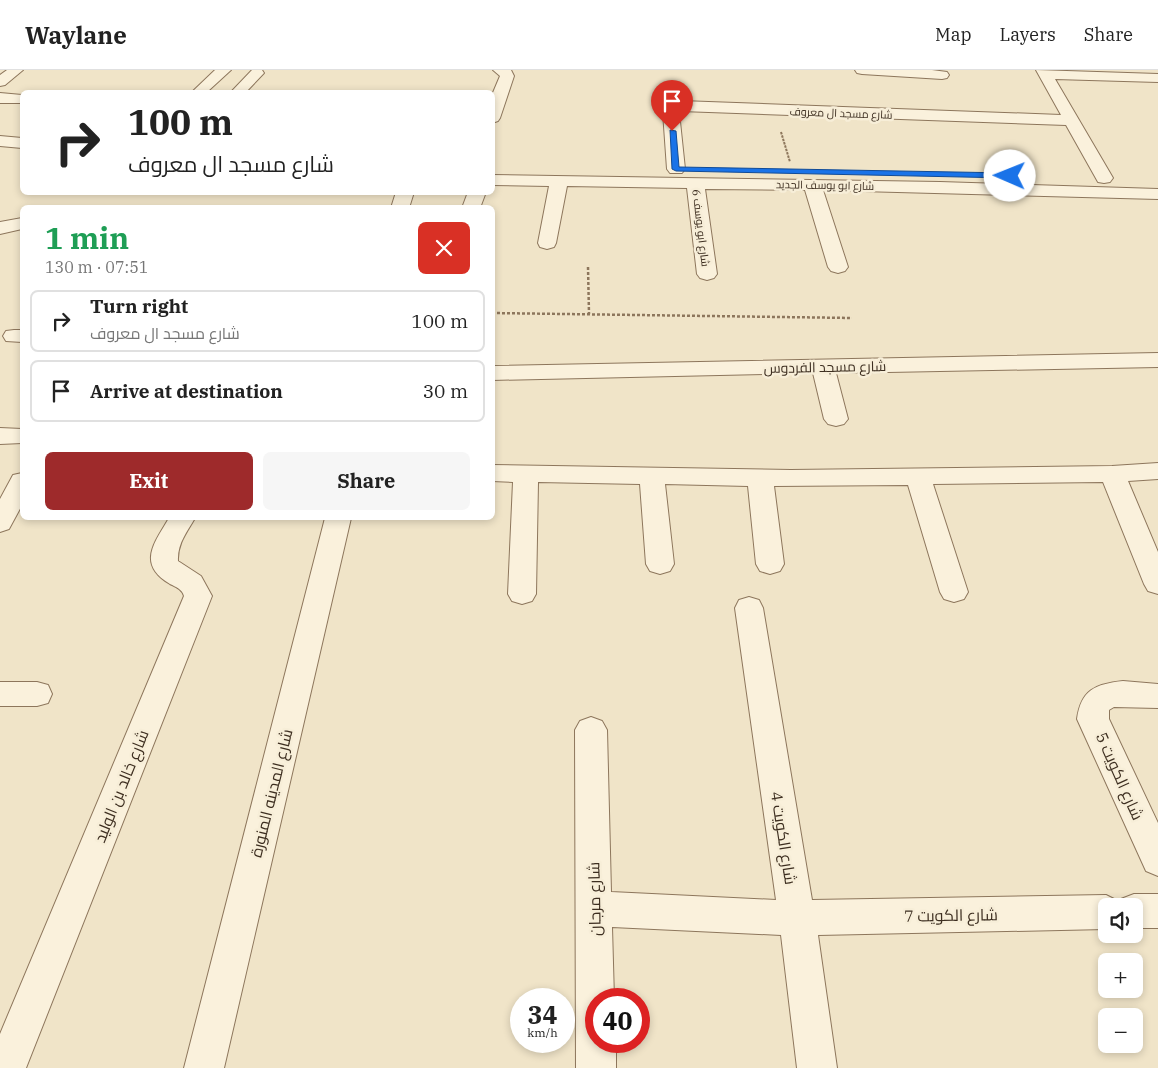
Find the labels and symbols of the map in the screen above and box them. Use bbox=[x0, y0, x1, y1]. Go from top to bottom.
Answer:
pin bbox=[651, 80, 693, 131]
street label: شارع مسجد ال معروف bbox=[789, 104, 893, 123]
position arrow bbox=[983, 149, 1035, 201]
street label: شارع ابو يوسف الجديد bbox=[776, 177, 874, 194]
street label: شارع ابو يوسف 6 bbox=[688, 189, 713, 268]
street label: شارع مسجد الفردوس bbox=[764, 357, 886, 377]
street label: شارع خالد بن الوليد bbox=[89, 727, 155, 846]
street label: شارع المدينه المنورة bbox=[245, 727, 299, 860]
street label: شارع الكويت 5 bbox=[1090, 729, 1148, 824]
street label: شارع الكويت 4 bbox=[765, 790, 801, 886]
street label: شارع مرجان bbox=[583, 862, 607, 936]
street label: شارع الكويت 7 bbox=[904, 904, 998, 928]
speed limit sign: 40 bbox=[585, 988, 650, 1053]

